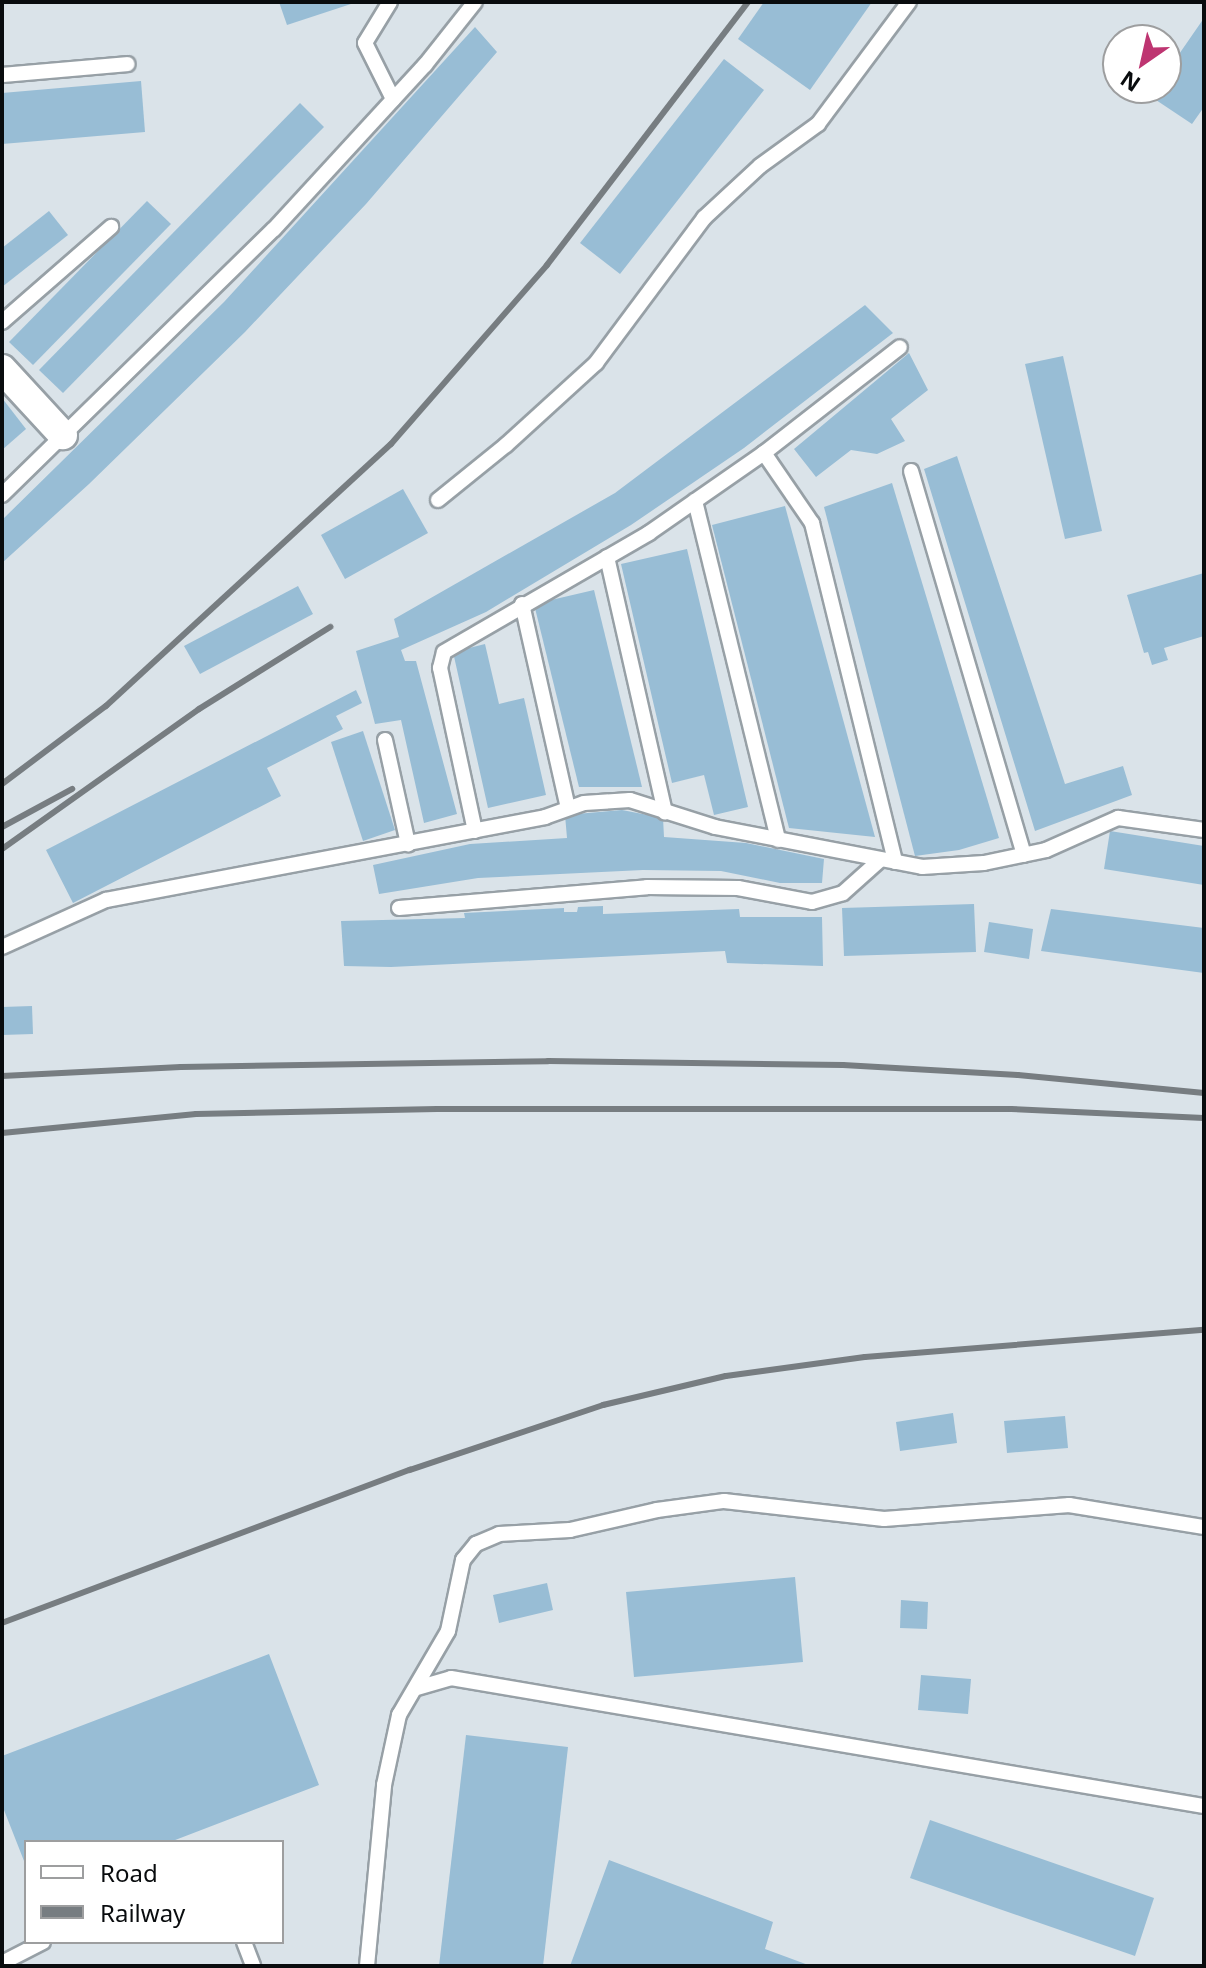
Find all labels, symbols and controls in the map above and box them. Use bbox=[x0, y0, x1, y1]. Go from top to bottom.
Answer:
north arrow bbox=[1102, 24, 1182, 104]
text: N bbox=[1114, 65, 1146, 100]
legend bbox=[24, 1840, 284, 1944]
text: Road bbox=[100, 1856, 158, 1889]
text: Railway bbox=[100, 1896, 185, 1929]

